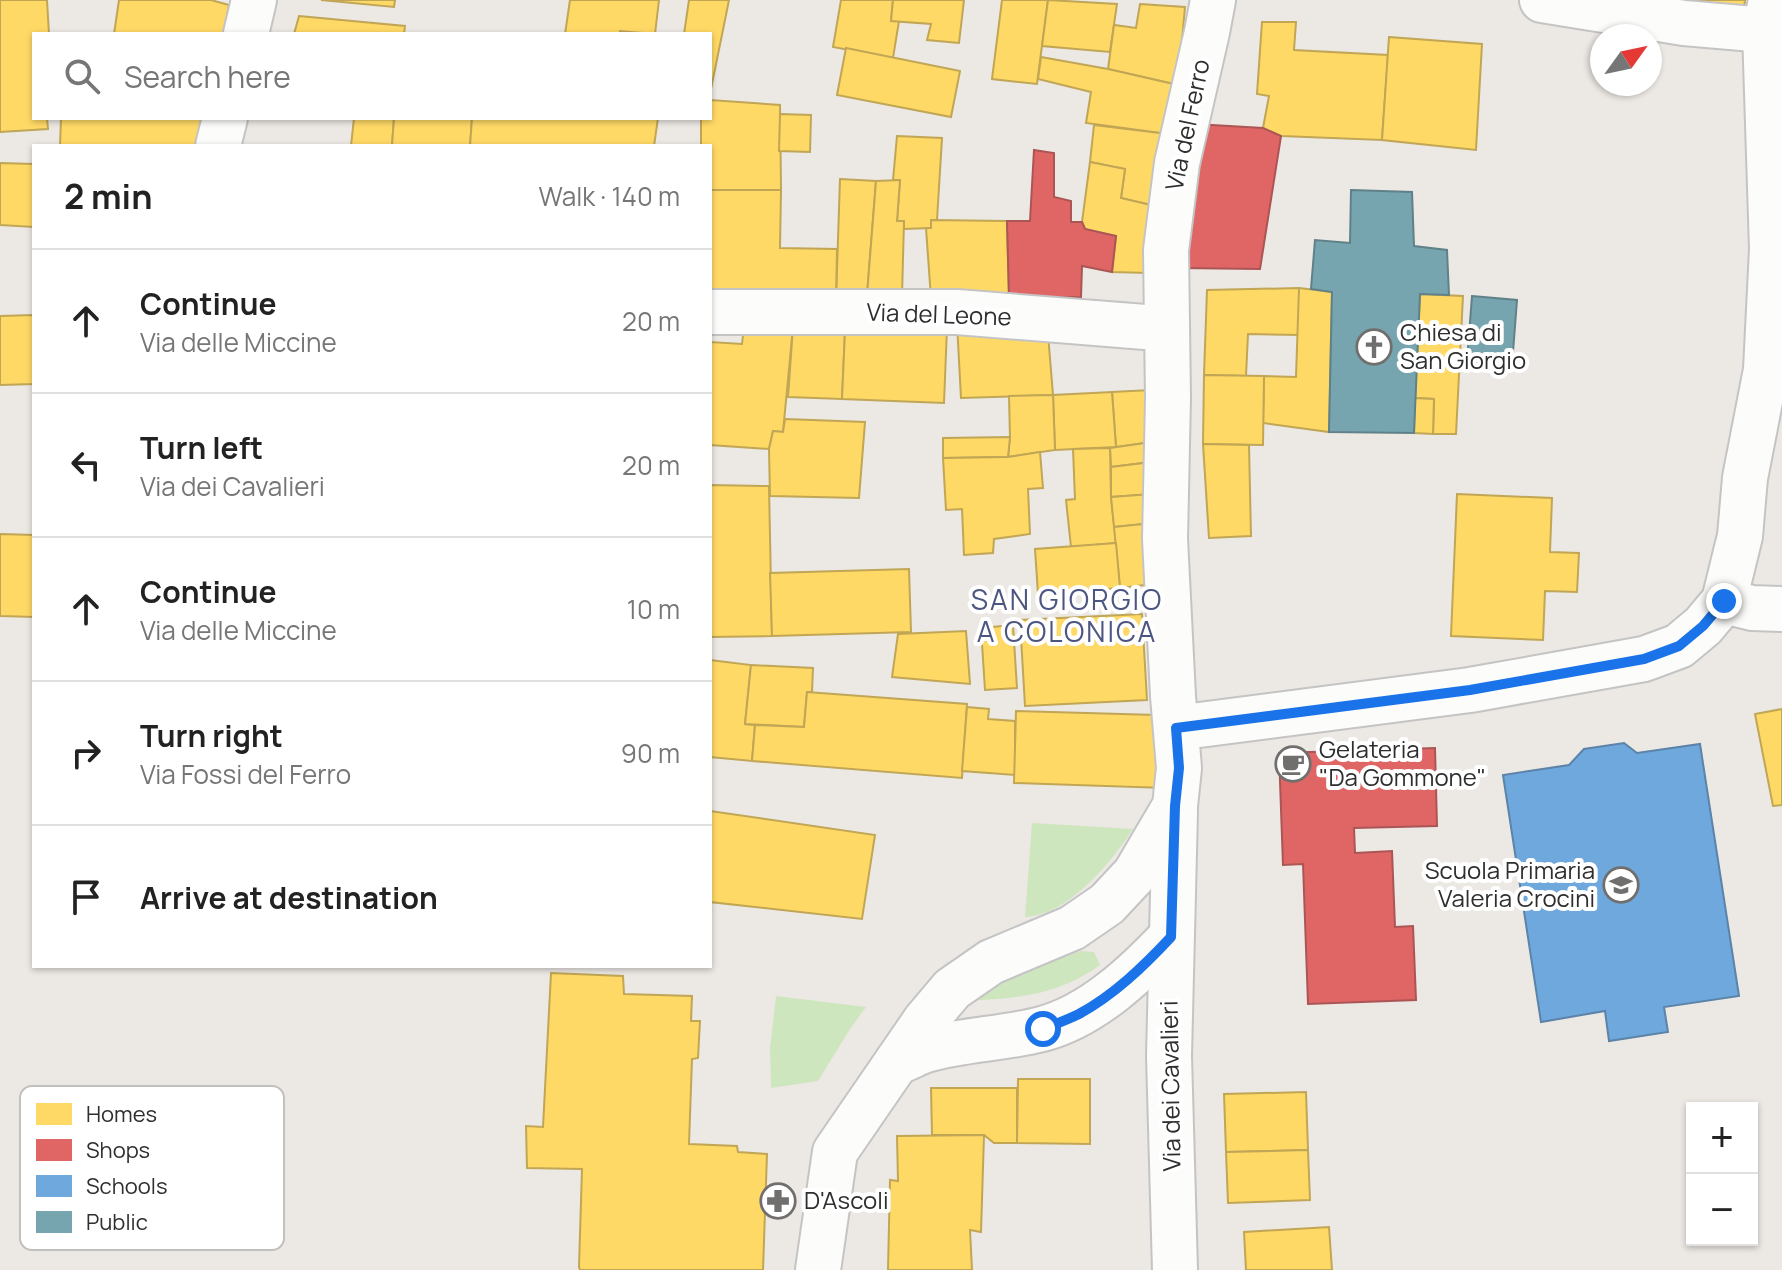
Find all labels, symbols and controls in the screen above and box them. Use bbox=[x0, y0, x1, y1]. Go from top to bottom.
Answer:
north arrow bbox=[1590, 24, 1662, 96]
search box bbox=[32, 32, 712, 120]
icon: search bbox=[60, 54, 104, 98]
text: Search here bbox=[124, 56, 291, 97]
street label: Via del Ferro bbox=[1157, 56, 1217, 193]
text: 2 min bbox=[64, 173, 152, 219]
text: Walk · 140 m bbox=[539, 178, 680, 214]
text: Continue bbox=[140, 283, 276, 324]
street label: Via del Leone bbox=[866, 294, 1012, 333]
icon: ahead bbox=[64, 299, 108, 343]
text: 20 m bbox=[622, 303, 680, 339]
place label: Chiesa di San Giorgio bbox=[1400, 315, 1526, 376]
text: Via delle Miccine bbox=[140, 324, 337, 360]
church icon: Chiesa di San Giorgio bbox=[1355, 328, 1393, 366]
text: Turn left bbox=[140, 427, 263, 468]
icon: left bbox=[64, 443, 108, 487]
text: 20 m bbox=[622, 447, 680, 483]
text: Via dei Cavalieri bbox=[140, 468, 325, 504]
text: Continue bbox=[140, 571, 276, 612]
district label: SAN GIORGIO A COLONICA bbox=[971, 580, 1163, 650]
route end bbox=[1706, 583, 1742, 619]
icon: ahead bbox=[64, 587, 108, 631]
text: 10 m bbox=[627, 591, 680, 627]
text: Via delle Miccine bbox=[140, 612, 337, 648]
text: Turn right bbox=[140, 715, 283, 756]
icon: right bbox=[64, 731, 108, 775]
place label: Gelateria "Da Gommone" bbox=[1319, 732, 1486, 793]
text: 90 m bbox=[621, 735, 680, 771]
cafe icon: Gelateria "Da Gommone" bbox=[1274, 745, 1312, 783]
text: Via Fossi del Ferro bbox=[140, 756, 351, 792]
place label: Scuola Primaria Valeria Crocini bbox=[1425, 853, 1595, 914]
school or university icon: Scuola Primaria Valeria Crocini bbox=[1602, 866, 1640, 904]
icon: arrive bbox=[64, 875, 108, 919]
text: Arrive at destination bbox=[140, 877, 438, 918]
street label: Via dei Cavalieri bbox=[1152, 1000, 1187, 1172]
route start bbox=[1025, 1011, 1061, 1047]
legend bbox=[20, 1086, 284, 1250]
text: Homes bbox=[86, 1099, 157, 1129]
map controls bbox=[1686, 1102, 1758, 1246]
button: + bbox=[1686, 1102, 1758, 1174]
text: Shops bbox=[86, 1135, 150, 1165]
text: Schools bbox=[86, 1171, 168, 1201]
button: − bbox=[1686, 1174, 1758, 1246]
pharmacy icon: D'Ascoli bbox=[759, 1182, 797, 1220]
place label: D'Ascoli bbox=[804, 1183, 889, 1216]
text: Public bbox=[86, 1207, 148, 1237]

